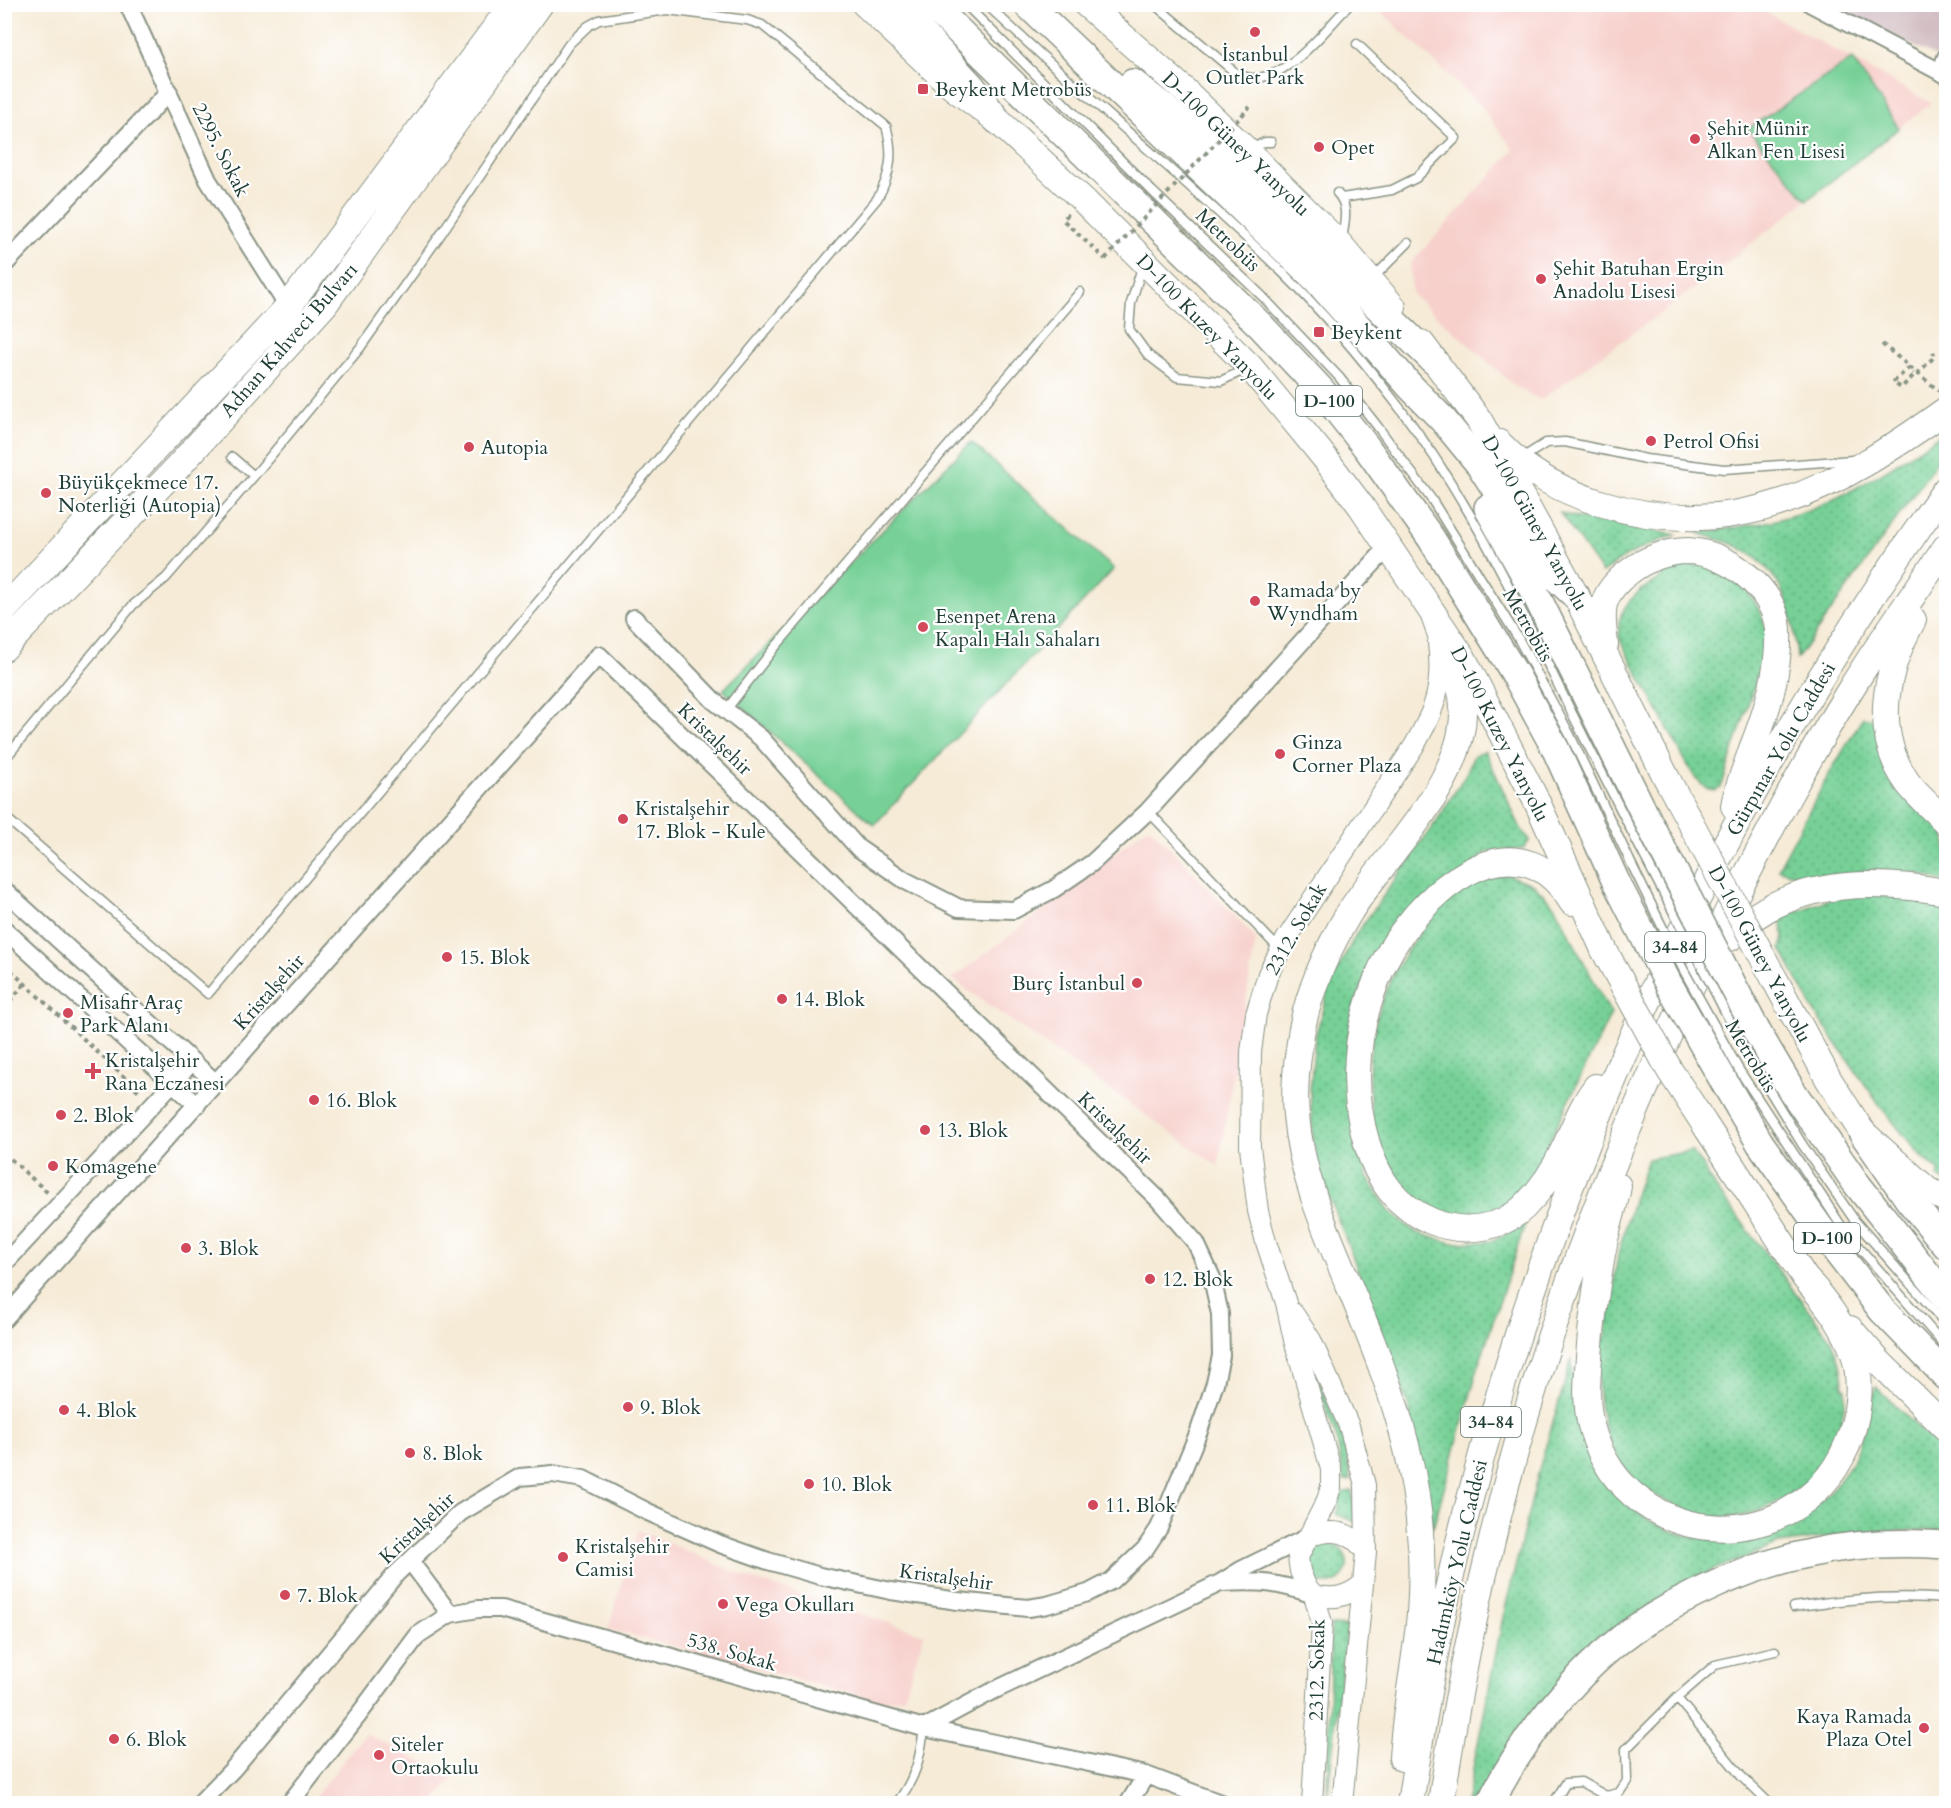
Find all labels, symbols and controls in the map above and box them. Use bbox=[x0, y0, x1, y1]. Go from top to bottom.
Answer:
marker: İstanbul Outlet Park bbox=[1248, 25, 1262, 39]
place label: İstanbul Outlet Park bbox=[1206, 41, 1305, 91]
street label: D-100 Güney Yanyolu bbox=[1156, 66, 1316, 222]
place label: Beykent Metrobüs bbox=[935, 76, 1092, 103]
marker: Beykent Metrobüs bbox=[916, 82, 930, 96]
street label: 2295. Sokak bbox=[186, 98, 256, 202]
place label: Şehit Münir Alkan Fen Lisesi bbox=[1707, 115, 1846, 165]
marker: Şehit Münir Alkan Fen Lisesi bbox=[1688, 132, 1702, 146]
place label: Opet bbox=[1331, 134, 1375, 161]
marker: Opet bbox=[1312, 140, 1326, 154]
street label: Metrobüs bbox=[1190, 202, 1266, 278]
street label: D-100 Kuzey Yanyolu bbox=[1130, 248, 1284, 406]
place label: Şehit Batuhan Ergin Anadolu Lisesi bbox=[1553, 255, 1725, 305]
street label: Adnan Kahveci Bulvarı bbox=[214, 257, 364, 423]
marker: Şehit Batuhan Ergin Anadolu Lisesi bbox=[1534, 272, 1548, 286]
place label: Beykent bbox=[1331, 319, 1402, 346]
marker: Beykent bbox=[1312, 325, 1326, 339]
road number: D-100 bbox=[1296, 386, 1362, 416]
place label: Petrol Ofisi bbox=[1663, 428, 1760, 455]
street label: D-100 Güney Yanyolu bbox=[1475, 430, 1595, 616]
place label: Autopia bbox=[481, 434, 549, 461]
marker: Petrol Ofisi bbox=[1644, 434, 1658, 448]
marker: Autopia bbox=[462, 440, 476, 454]
place label: Büyükçekmece 17. Noterliği (Autopia) bbox=[58, 469, 221, 519]
marker: Büyükçekmece 17. Noterliği (Autopia) bbox=[39, 486, 53, 500]
place label: Ramada by Wyndham bbox=[1266, 577, 1361, 627]
street label: Metrobüs bbox=[1496, 583, 1560, 667]
marker: Ramada by Wyndham bbox=[1248, 594, 1262, 608]
place label: Esenpet Arena Kapalı Halı Sahaları bbox=[935, 603, 1101, 653]
marker: Esenpet Arena Kapalı Halı Sahaları bbox=[916, 620, 930, 634]
street label: D-100 Kuzey Yanyolu bbox=[1444, 642, 1556, 826]
street label: Gürpınar Yolu Caddesi bbox=[1720, 657, 1842, 841]
street label: Kristalşehir bbox=[672, 697, 759, 782]
place label: Ginza Corner Plaza bbox=[1292, 729, 1402, 779]
marker: Ginza Corner Plaza bbox=[1273, 747, 1287, 761]
place label: Kristalşehir 17. Blok - Kule bbox=[635, 795, 766, 845]
marker: Kristalşehir 17. Blok - Kule bbox=[616, 812, 630, 826]
street label: D-100 Güney Yanyolu bbox=[1702, 861, 1818, 1047]
street label: 2312. Sokak bbox=[1259, 878, 1333, 980]
road number: 34-84 bbox=[1645, 932, 1705, 962]
place label: 15. Blok bbox=[459, 944, 530, 971]
street label: Kristalşehir bbox=[227, 947, 311, 1036]
marker: 15. Blok bbox=[440, 950, 454, 964]
place label: Burç İstanbul bbox=[1012, 970, 1125, 997]
marker: Burç İstanbul bbox=[1130, 976, 1144, 990]
place label: 14. Blok bbox=[794, 986, 865, 1013]
place label: Misafir Araç Park Alanı bbox=[80, 989, 183, 1039]
marker: 14. Blok bbox=[775, 992, 789, 1006]
marker: Misafir Araç Park Alanı bbox=[61, 1006, 75, 1020]
street label: Metrobüs bbox=[1719, 1014, 1783, 1098]
place label: Kristalşehir Rana Eczanesi bbox=[105, 1047, 225, 1097]
marker: Kristalşehir Rana Eczanesi bbox=[86, 1064, 100, 1078]
street label: Kristalşehir bbox=[1072, 1086, 1159, 1171]
place label: 16. Blok bbox=[326, 1087, 397, 1114]
marker: 16. Blok bbox=[307, 1093, 321, 1107]
place label: 2. Blok bbox=[73, 1102, 134, 1129]
marker: 2. Blok bbox=[54, 1108, 68, 1122]
place label: 13. Blok bbox=[937, 1117, 1008, 1144]
marker: 13. Blok bbox=[918, 1123, 932, 1137]
place label: Komagene bbox=[65, 1153, 157, 1180]
marker: Komagene bbox=[46, 1159, 60, 1173]
road number: D-100 bbox=[1794, 1223, 1860, 1253]
place label: 3. Blok bbox=[198, 1235, 259, 1262]
marker: 3. Blok bbox=[179, 1241, 193, 1255]
place label: 12. Blok bbox=[1162, 1266, 1233, 1293]
marker: 12. Blok bbox=[1143, 1272, 1157, 1286]
place label: 9. Blok bbox=[640, 1394, 701, 1421]
place label: 4. Blok bbox=[76, 1397, 137, 1424]
marker: 9. Blok bbox=[621, 1400, 635, 1414]
marker: 4. Blok bbox=[57, 1403, 71, 1417]
road number: 34-84 bbox=[1461, 1407, 1521, 1437]
place label: 8. Blok bbox=[422, 1440, 483, 1467]
marker: 8. Blok bbox=[403, 1446, 417, 1460]
street label: Hadımköy Yolu Caddesi bbox=[1420, 1456, 1494, 1667]
place label: 10. Blok bbox=[821, 1471, 892, 1498]
marker: 10. Blok bbox=[802, 1477, 816, 1491]
street label: Kristalşehir bbox=[373, 1486, 461, 1570]
place label: 11. Blok bbox=[1105, 1492, 1176, 1519]
marker: 11. Blok bbox=[1086, 1498, 1100, 1512]
place label: Kristalşehir Camisi bbox=[575, 1533, 670, 1583]
marker: Kristalşehir Camisi bbox=[556, 1550, 570, 1564]
street label: Kristalşehir bbox=[897, 1557, 995, 1597]
place label: 7. Blok bbox=[297, 1582, 358, 1609]
marker: 7. Blok bbox=[278, 1588, 292, 1602]
place label: Vega Okulları bbox=[735, 1591, 855, 1618]
marker: Vega Okulları bbox=[716, 1597, 730, 1611]
street label: 2312. Sokak bbox=[1303, 1618, 1331, 1721]
street label: 538. Sokak bbox=[684, 1626, 780, 1678]
place label: Kaya Ramada Plaza Otel bbox=[1797, 1703, 1912, 1753]
marker: Kaya Ramada Plaza Otel bbox=[1917, 1721, 1931, 1735]
place label: 6. Blok bbox=[126, 1726, 187, 1753]
place label: Siteler Ortaokulu bbox=[391, 1731, 479, 1781]
marker: 6. Blok bbox=[107, 1732, 121, 1746]
marker: Siteler Ortaokulu bbox=[372, 1748, 386, 1762]

